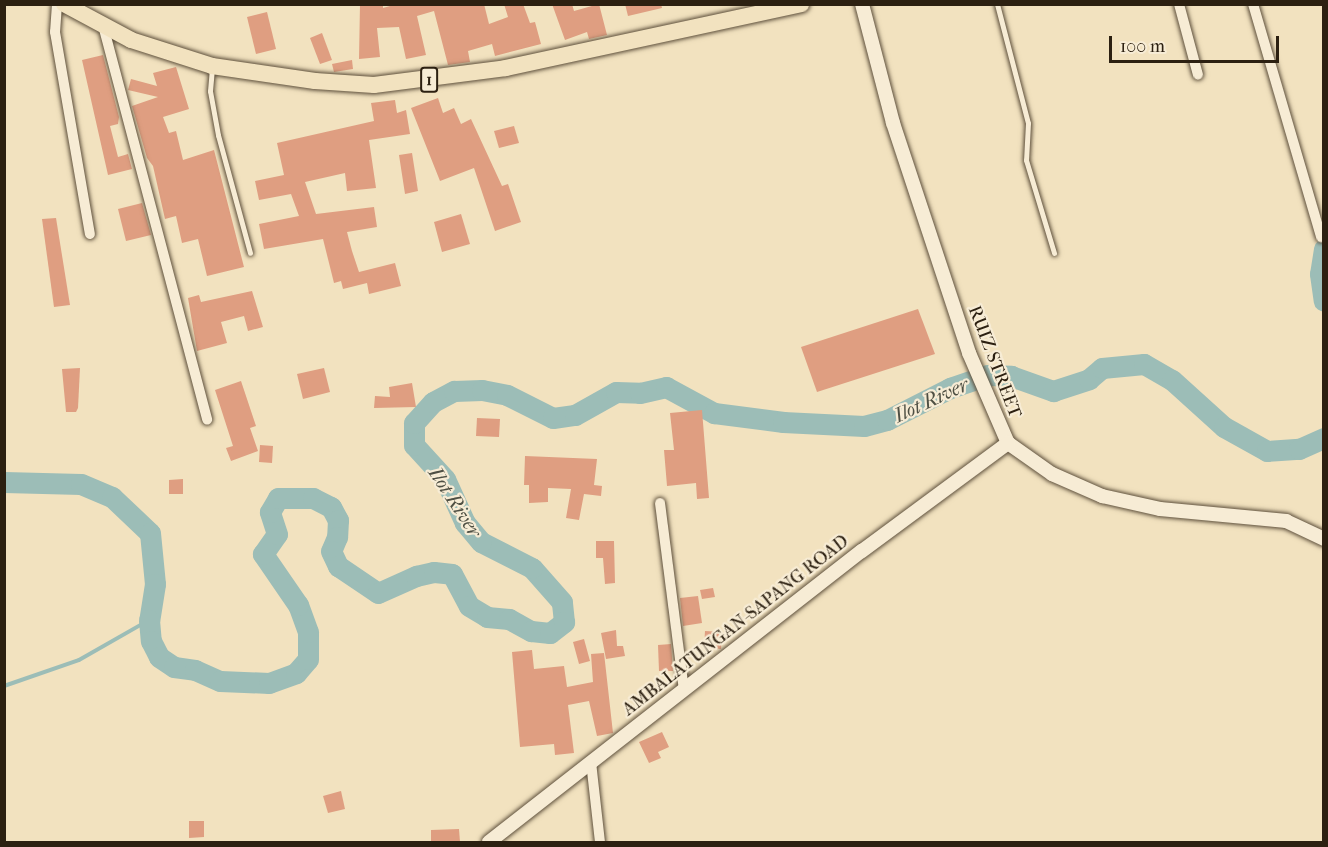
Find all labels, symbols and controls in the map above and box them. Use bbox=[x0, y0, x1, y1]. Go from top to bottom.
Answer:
scale bar bbox=[1112, 24, 1282, 62]
text: 100 m bbox=[1120, 36, 1165, 57]
road number: 1 bbox=[420, 67, 438, 93]
street label: RUIZ STREET bbox=[963, 303, 1025, 421]
water label: Ilot River bbox=[890, 372, 972, 428]
water label: Ilot River bbox=[423, 462, 487, 542]
street label: AMBALATUNGAN-SAPANG ROAD bbox=[619, 531, 853, 721]

